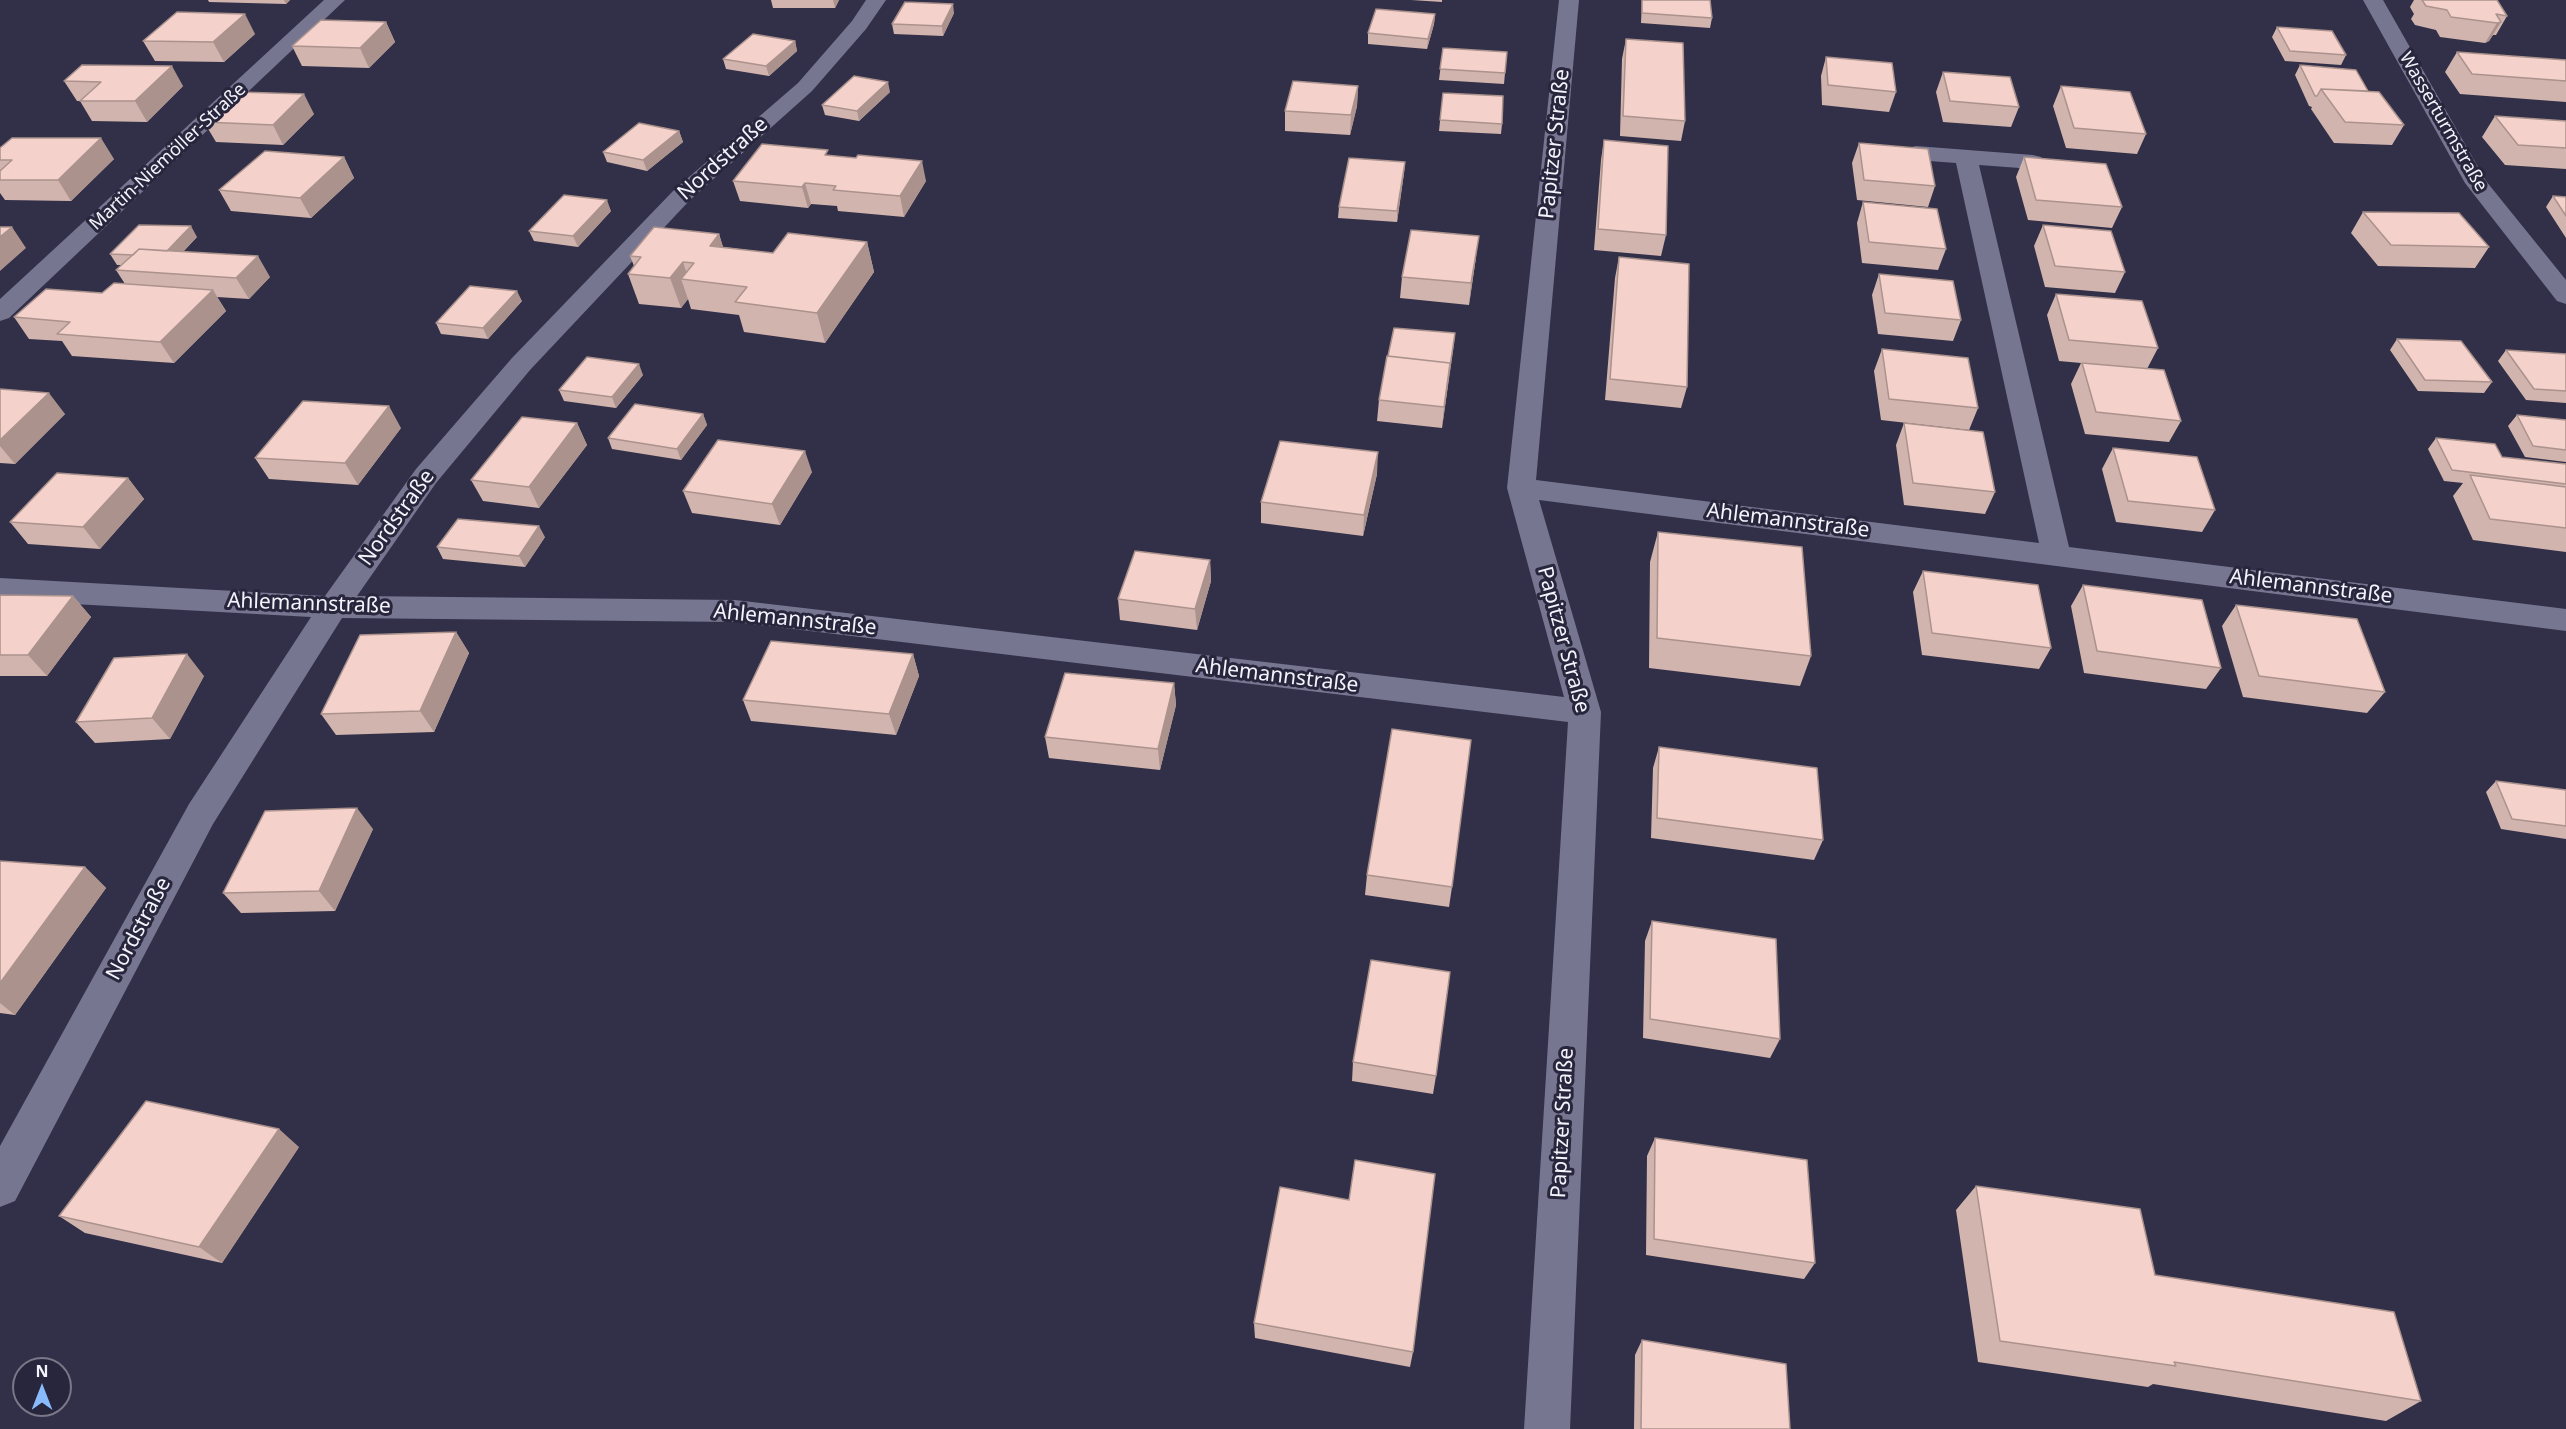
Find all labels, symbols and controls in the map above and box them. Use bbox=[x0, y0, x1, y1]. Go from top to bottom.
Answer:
street label: Wasserturmstraße bbox=[2394, 49, 2492, 195]
street label: Papitzer Straße bbox=[1535, 68, 1575, 220]
street label: Martin-Niemöller-Straße bbox=[85, 79, 251, 235]
street label: Nordstraße bbox=[673, 112, 773, 206]
street label: Nordstraße bbox=[354, 465, 440, 571]
street label: Ahlemannstraße bbox=[1705, 499, 1871, 543]
street label: Papitzer Straße bbox=[1531, 564, 1595, 716]
street label: Ahlemannstraße bbox=[2228, 565, 2394, 609]
street label: Ahlemannstraße bbox=[227, 589, 391, 619]
street label: Ahlemannstraße bbox=[712, 599, 878, 641]
street label: Ahlemannstraße bbox=[1194, 654, 1360, 698]
street label: Nordstraße bbox=[101, 873, 177, 985]
street label: Papitzer Straße bbox=[1546, 1047, 1580, 1199]
north arrow bbox=[12, 1357, 72, 1417]
text: N bbox=[35, 1360, 49, 1382]

